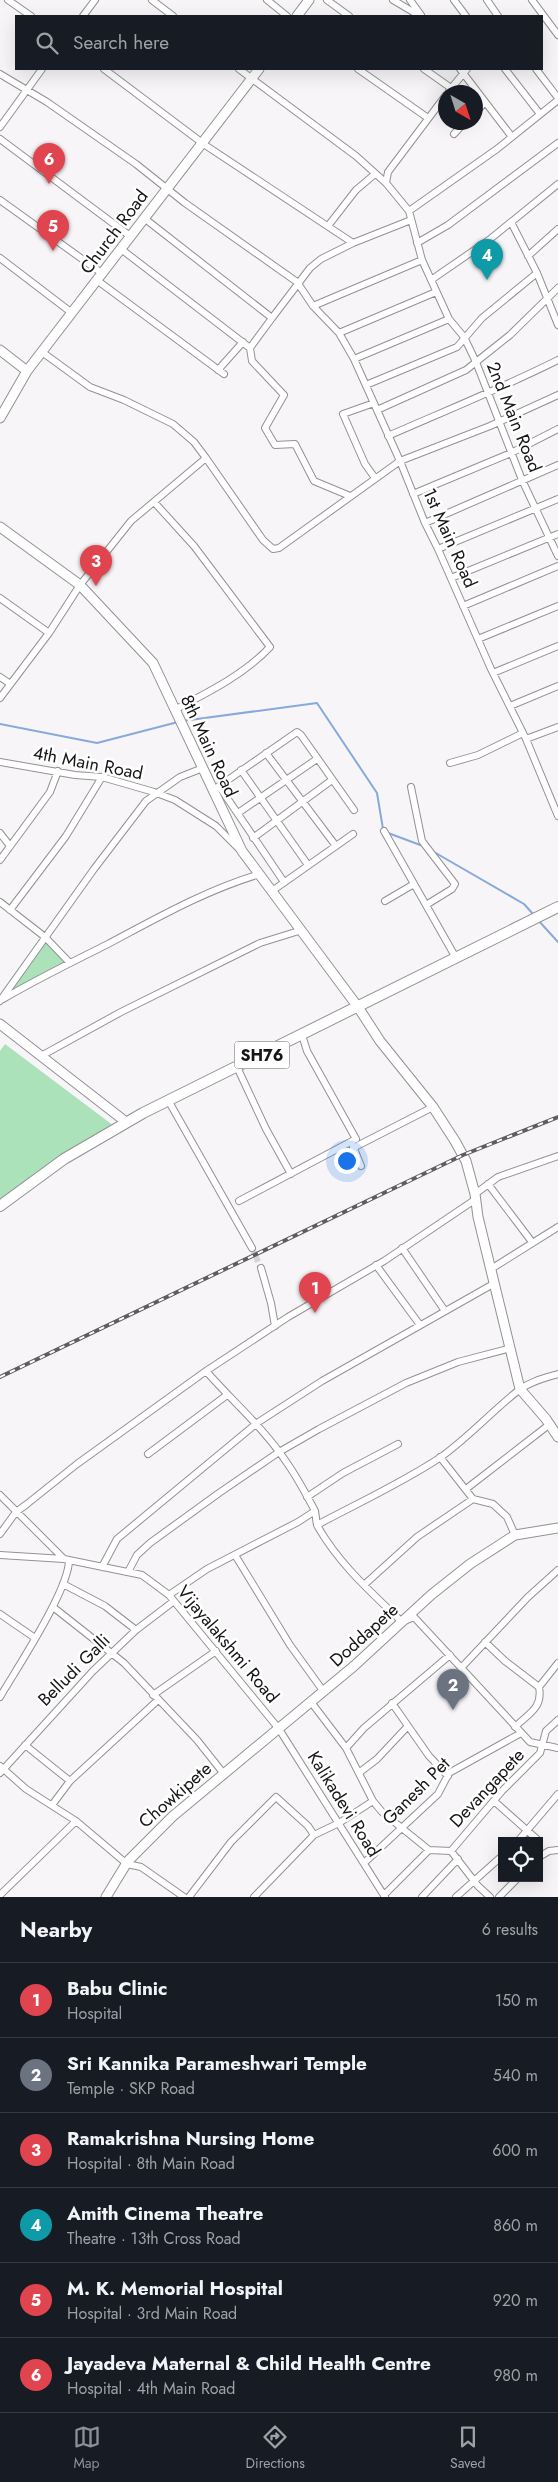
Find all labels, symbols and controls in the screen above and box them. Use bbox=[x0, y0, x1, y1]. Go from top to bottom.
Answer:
search box bbox=[15, 15, 543, 70]
icon: search bbox=[33, 29, 61, 57]
text: Search here bbox=[73, 29, 169, 56]
north arrow bbox=[438, 85, 483, 130]
pin: 6 bbox=[33, 143, 65, 184]
street label: Church Road bbox=[74, 184, 154, 280]
pin: 5 bbox=[37, 210, 69, 251]
pin: 4 bbox=[471, 239, 503, 280]
street label: 2nd Main Road bbox=[480, 358, 548, 476]
street label: 1st Main Road bbox=[416, 484, 484, 592]
pin: 3 bbox=[80, 545, 112, 586]
street label: 8th Main Road bbox=[174, 690, 244, 802]
street label: 4th Main Road bbox=[31, 740, 145, 786]
road number: SH76 bbox=[234, 1042, 290, 1068]
your location bbox=[334, 1148, 360, 1174]
pin: 1 bbox=[299, 1272, 331, 1313]
street label: Vijayalakshmi Road bbox=[171, 1580, 285, 1708]
street label: Doddapete bbox=[324, 1597, 404, 1673]
street label: Belludi Galli bbox=[32, 1628, 116, 1712]
pin: 2 bbox=[437, 1669, 469, 1710]
street label: Devangapete bbox=[444, 1743, 530, 1833]
street label: Kalikadevi Road bbox=[301, 1746, 387, 1862]
street label: Ganesh Pet bbox=[376, 1751, 456, 1831]
street label: Chowkipete bbox=[133, 1756, 217, 1834]
map controls bbox=[498, 1837, 543, 1882]
button: locate bbox=[498, 1837, 543, 1882]
text: Nearby bbox=[20, 1915, 92, 1945]
text: 6 results bbox=[482, 1918, 538, 1941]
text: Babu Clinic bbox=[67, 1975, 167, 2002]
text: 1 bbox=[32, 1989, 40, 2012]
text: 150 m bbox=[495, 1989, 538, 2012]
text: Hospital bbox=[67, 2002, 122, 2025]
text: Sri Kannika Parameshwari Temple bbox=[67, 2050, 367, 2077]
text: 2 bbox=[31, 2064, 41, 2087]
text: 540 m bbox=[493, 2064, 538, 2087]
text: Temple · SKP Road bbox=[67, 2077, 195, 2100]
text: Ramakrishna Nursing Home bbox=[67, 2125, 314, 2152]
text: 3 bbox=[31, 2139, 41, 2162]
text: 600 m bbox=[492, 2139, 538, 2162]
text: Hospital · 8th Main Road bbox=[67, 2152, 235, 2175]
text: Amith Cinema Theatre bbox=[67, 2200, 263, 2227]
text: 4 bbox=[30, 2214, 42, 2237]
text: 860 m bbox=[493, 2214, 538, 2237]
text: Theatre · 13th Cross Road bbox=[67, 2227, 241, 2250]
text: M. K. Memorial Hospital bbox=[67, 2275, 283, 2302]
text: 5 bbox=[31, 2289, 41, 2312]
text: 920 m bbox=[493, 2289, 538, 2312]
text: Hospital · 3rd Main Road bbox=[67, 2302, 237, 2325]
text: Jayadeva Maternal & Child Health Centre bbox=[67, 2350, 431, 2377]
text: 6 bbox=[31, 2364, 41, 2387]
text: 980 m bbox=[493, 2364, 538, 2387]
text: Hospital · 4th Main Road bbox=[67, 2377, 235, 2400]
tab: Map bbox=[73, 2423, 101, 2473]
tab: Directions bbox=[246, 2423, 305, 2473]
tab: Saved bbox=[450, 2423, 485, 2473]

